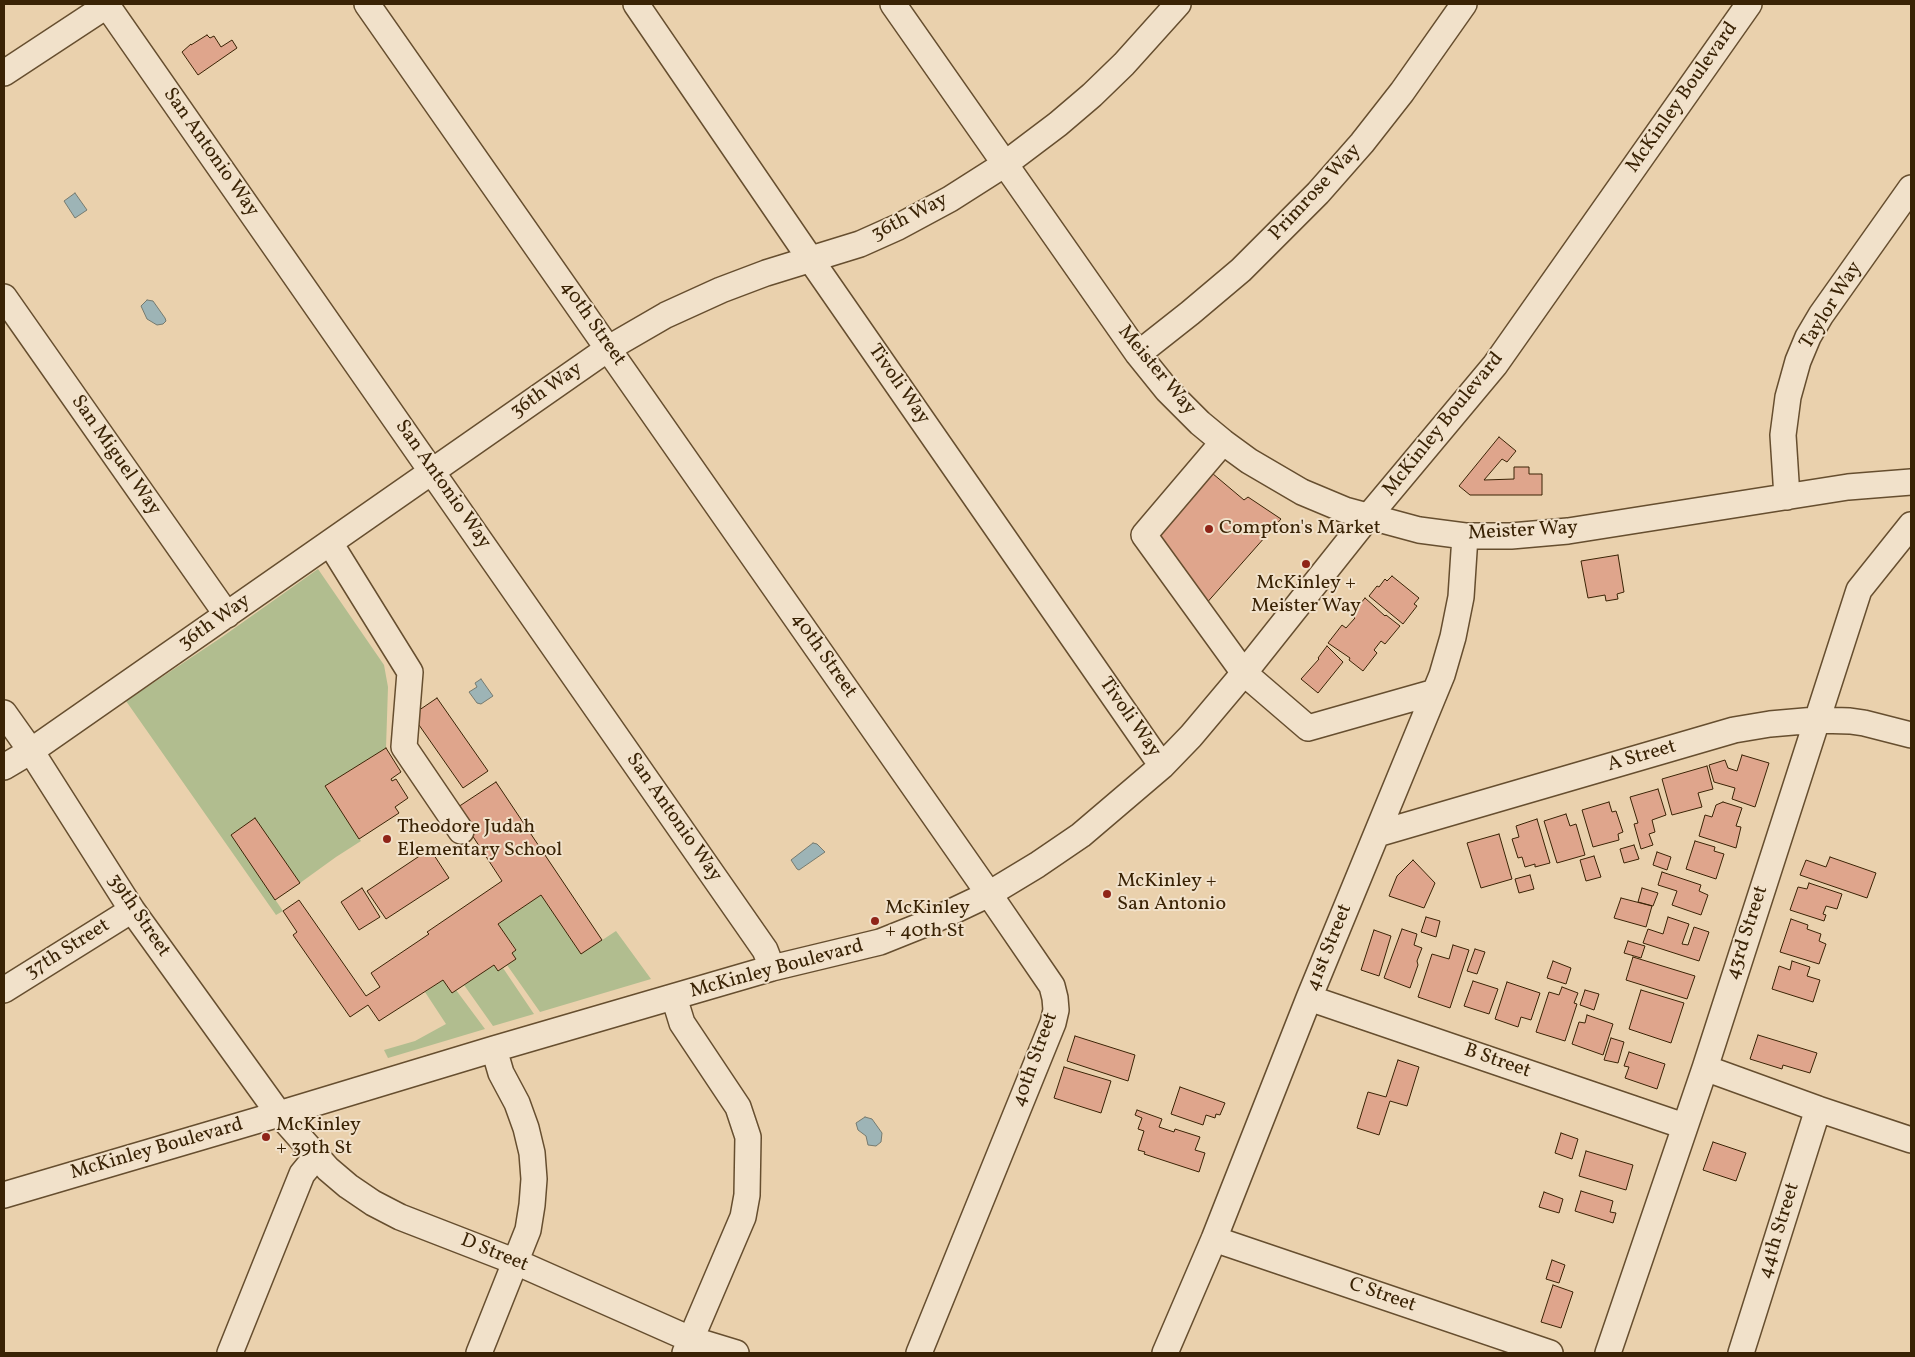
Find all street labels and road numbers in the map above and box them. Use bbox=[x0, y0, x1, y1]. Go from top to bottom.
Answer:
street label: McKinley Boulevard bbox=[1622, 18, 1744, 178]
street label: San Antonio Way bbox=[157, 84, 263, 222]
street label: Primrose Way bbox=[1265, 140, 1367, 246]
street label: 36th Way bbox=[868, 189, 952, 247]
street label: Taylor Way bbox=[1796, 258, 1868, 354]
street label: 40th Street bbox=[554, 277, 630, 371]
street label: Meister Way bbox=[1112, 321, 1200, 421]
street label: Tivoli Way bbox=[862, 340, 934, 430]
street label: McKinley Boulevard bbox=[1378, 348, 1510, 502]
street label: 36th Way bbox=[506, 358, 588, 424]
street label: San Miguel Way bbox=[65, 391, 165, 521]
street label: San Antonio Way bbox=[389, 416, 495, 554]
street label: Meister Way bbox=[1468, 517, 1578, 547]
street label: 36th Way bbox=[174, 590, 256, 656]
street label: 40th Street bbox=[785, 609, 861, 703]
street label: Tivoli Way bbox=[1093, 673, 1165, 763]
street label: A Street bbox=[1605, 736, 1679, 778]
street label: San Antonio Way bbox=[620, 749, 726, 887]
street label: 39th Street bbox=[101, 870, 175, 962]
street label: 43rd Street bbox=[1722, 883, 1774, 983]
street label: 41st Street bbox=[1302, 901, 1358, 995]
street label: 37th Street bbox=[21, 915, 115, 985]
street label: McKinley Boulevard bbox=[688, 935, 866, 1005]
street label: 40th Street bbox=[1008, 1009, 1064, 1111]
street label: B Street bbox=[1461, 1039, 1533, 1085]
street label: McKinley Boulevard bbox=[68, 1114, 246, 1186]
street label: 44th Street bbox=[1754, 1180, 1806, 1282]
street label: D Street bbox=[457, 1230, 531, 1278]
street label: C Street bbox=[1345, 1273, 1419, 1319]

